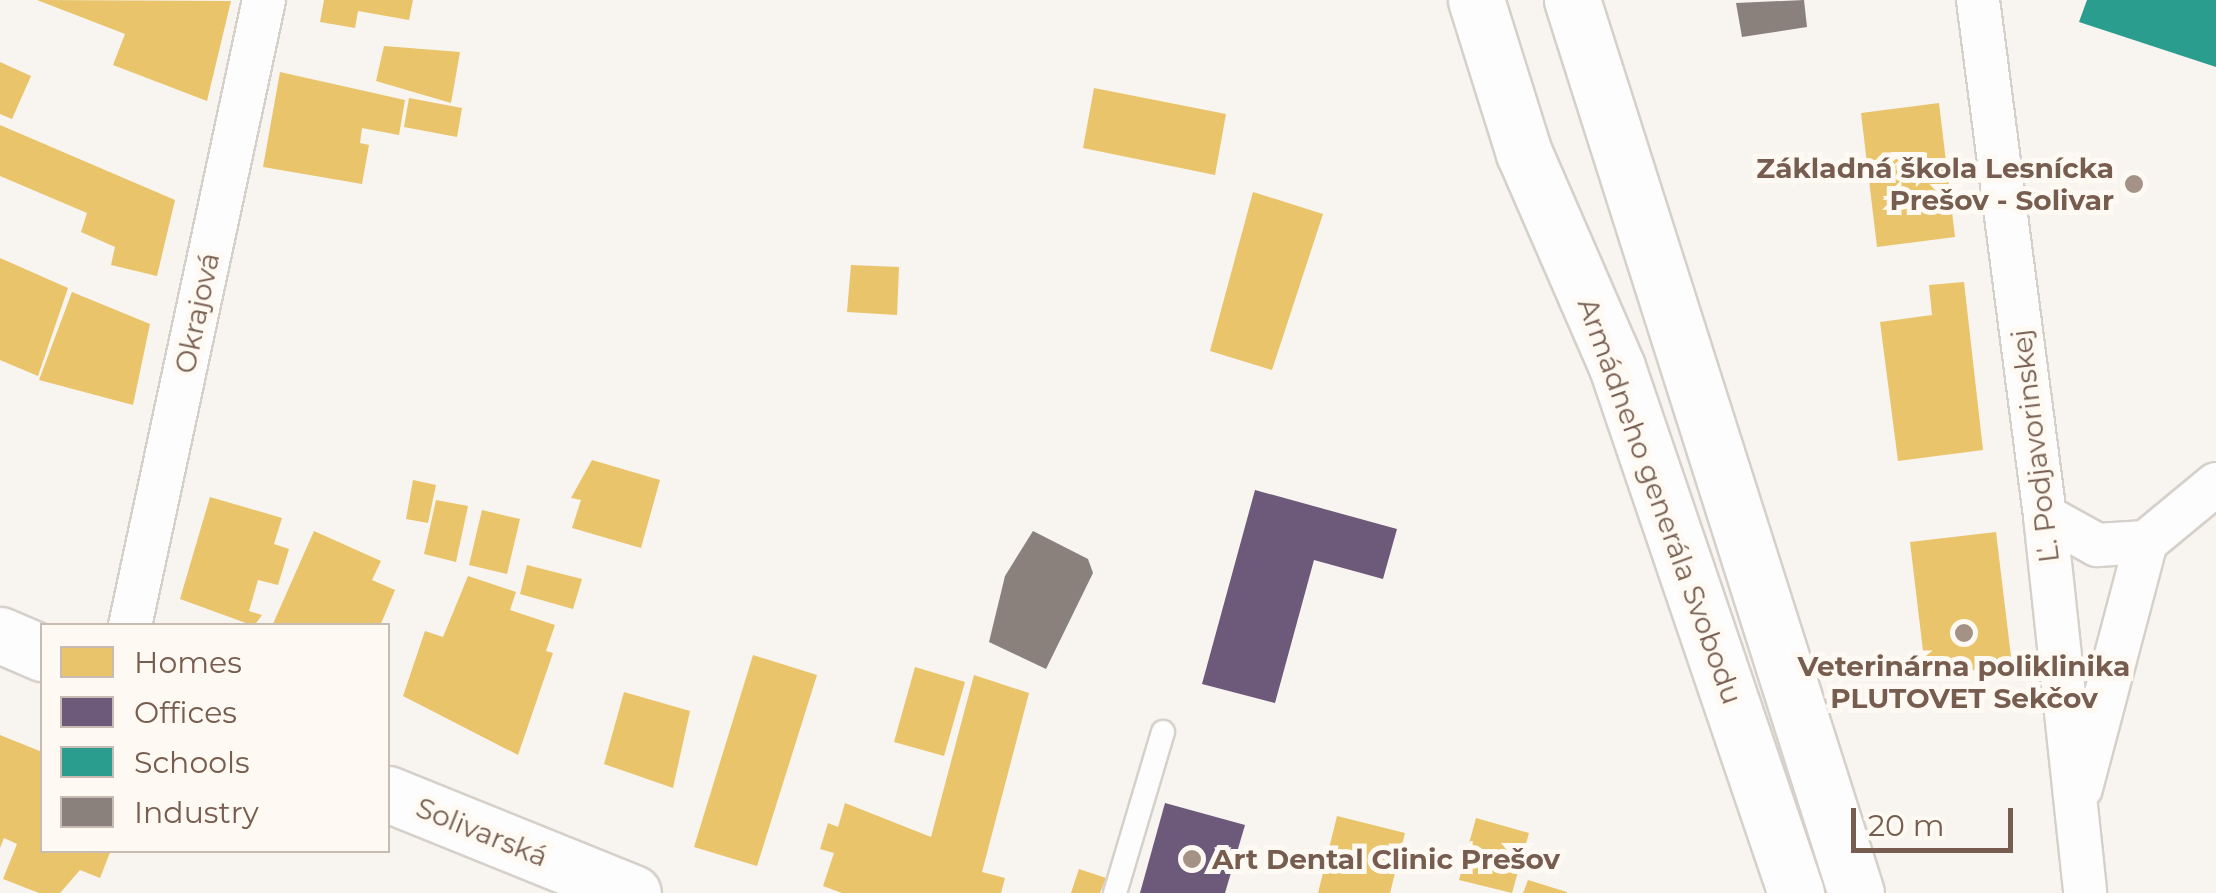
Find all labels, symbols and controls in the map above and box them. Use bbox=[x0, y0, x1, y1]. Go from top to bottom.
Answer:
place label: Základná škola Lesnícka Prešov - Solivar bbox=[1756, 151, 2114, 217]
marker: Základná škola Lesnícka Prešov - Solivar bbox=[2123, 173, 2145, 195]
street label: Okrajová bbox=[168, 250, 226, 376]
street label: Armádneho generála Svobodu bbox=[1571, 293, 1749, 709]
street label: Ľ. Podjavorinskej bbox=[2004, 327, 2066, 565]
marker: Veterinárna poliklinika PLUTOVET Sekčov bbox=[1953, 622, 1975, 644]
legend bbox=[40, 623, 390, 853]
text: Homes bbox=[134, 644, 242, 681]
place label: Veterinárna poliklinika PLUTOVET Sekčov bbox=[1798, 649, 2130, 715]
text: Offices bbox=[134, 694, 237, 731]
text: Schools bbox=[134, 744, 250, 781]
scale bar bbox=[1856, 788, 2018, 850]
street label: Solivarská bbox=[411, 790, 553, 874]
text: Industry bbox=[134, 794, 259, 831]
text: 20 m bbox=[1868, 807, 1945, 844]
place label: Art Dental Clinic Prešov bbox=[1212, 842, 1560, 876]
marker: Art Dental Clinic Prešov bbox=[1181, 848, 1203, 870]

